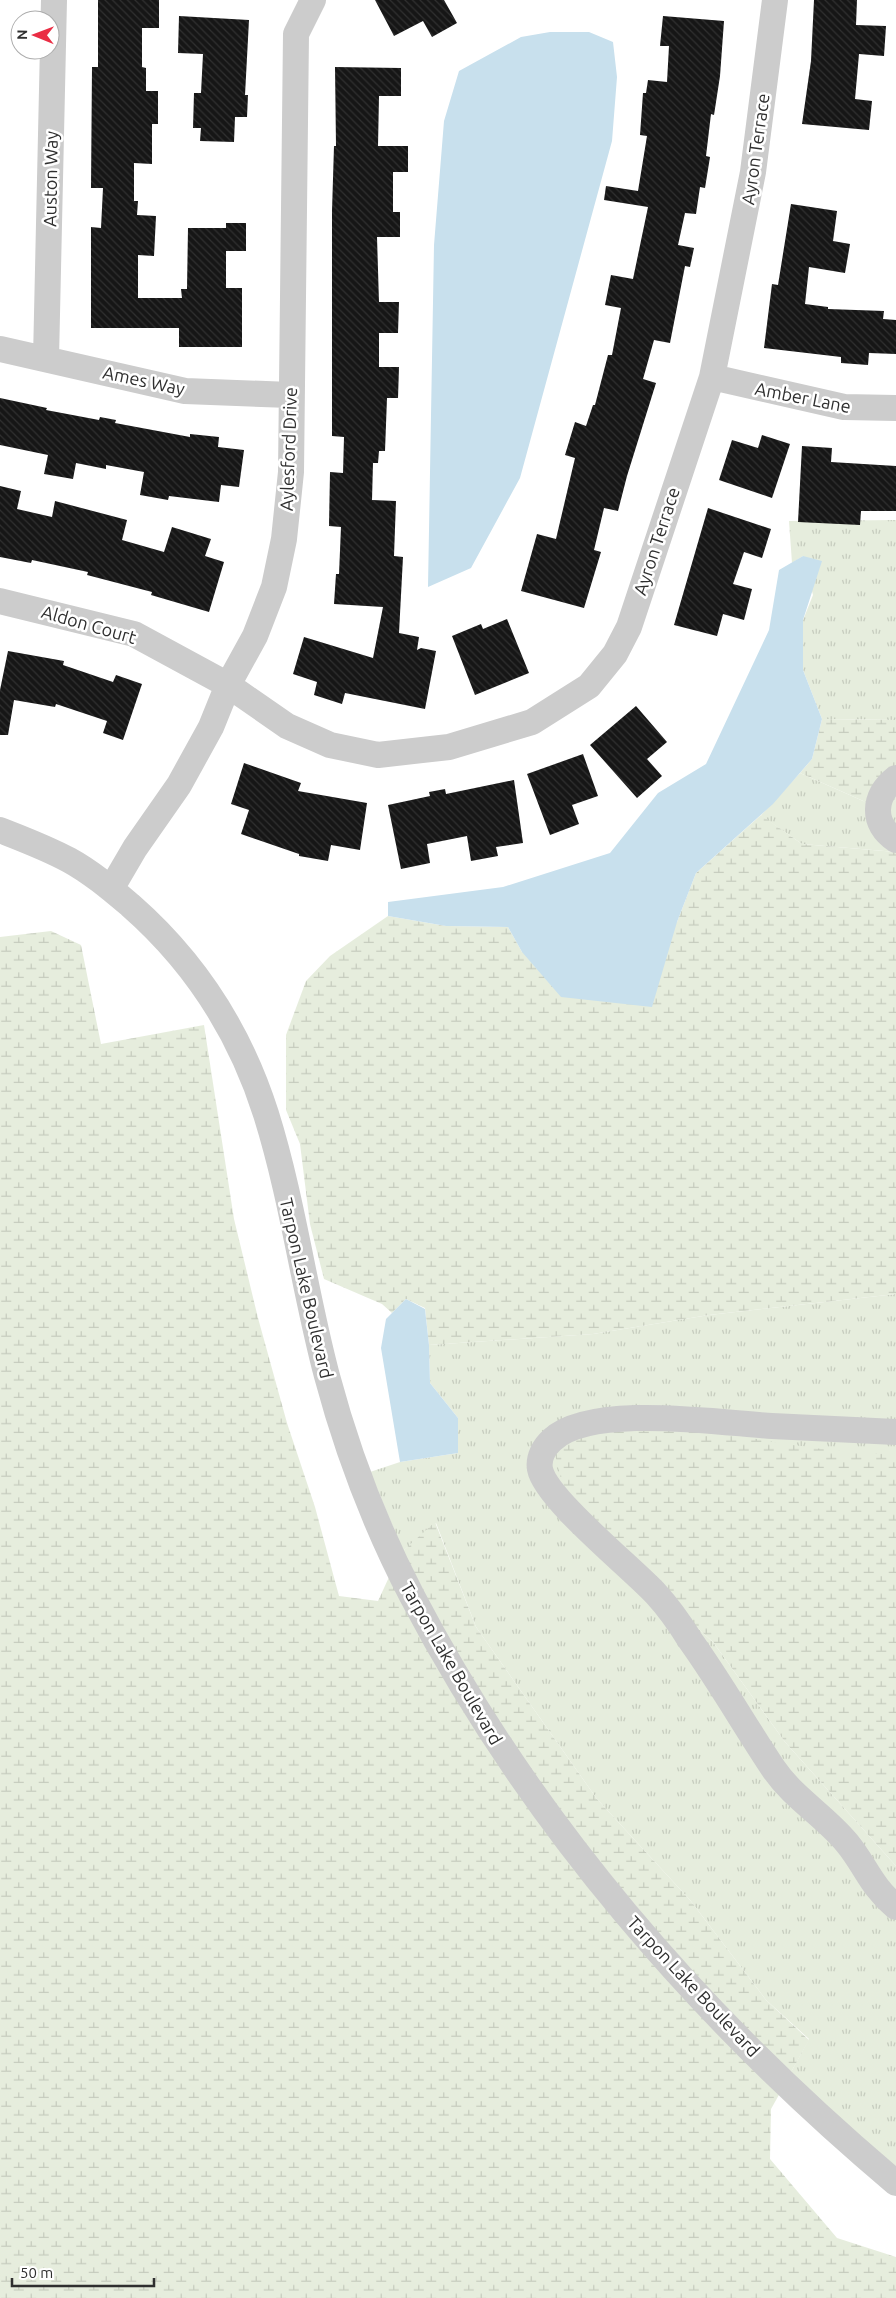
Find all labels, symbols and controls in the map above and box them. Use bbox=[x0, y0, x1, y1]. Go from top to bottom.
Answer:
north arrow bbox=[10, 10, 60, 60]
text: N bbox=[14, 29, 30, 40]
street label: Ayron Terrace bbox=[737, 92, 773, 206]
street label: Auston Way bbox=[39, 131, 61, 227]
street label: Ames Way bbox=[101, 362, 187, 399]
street label: Amber Lane bbox=[753, 378, 853, 416]
street label: Aylesford Drive bbox=[276, 387, 300, 511]
street label: Ayron Terrace bbox=[629, 485, 683, 597]
street label: Aldon Court bbox=[39, 601, 139, 647]
street label: Tarpon Lake Boulevard bbox=[277, 1196, 337, 1380]
street label: Tarpon Lake Boulevard bbox=[397, 1578, 507, 1748]
street label: Tarpon Lake Boulevard bbox=[624, 1912, 764, 2060]
scale bar bbox=[12, 2256, 155, 2288]
text: 50 m bbox=[20, 2264, 53, 2281]

